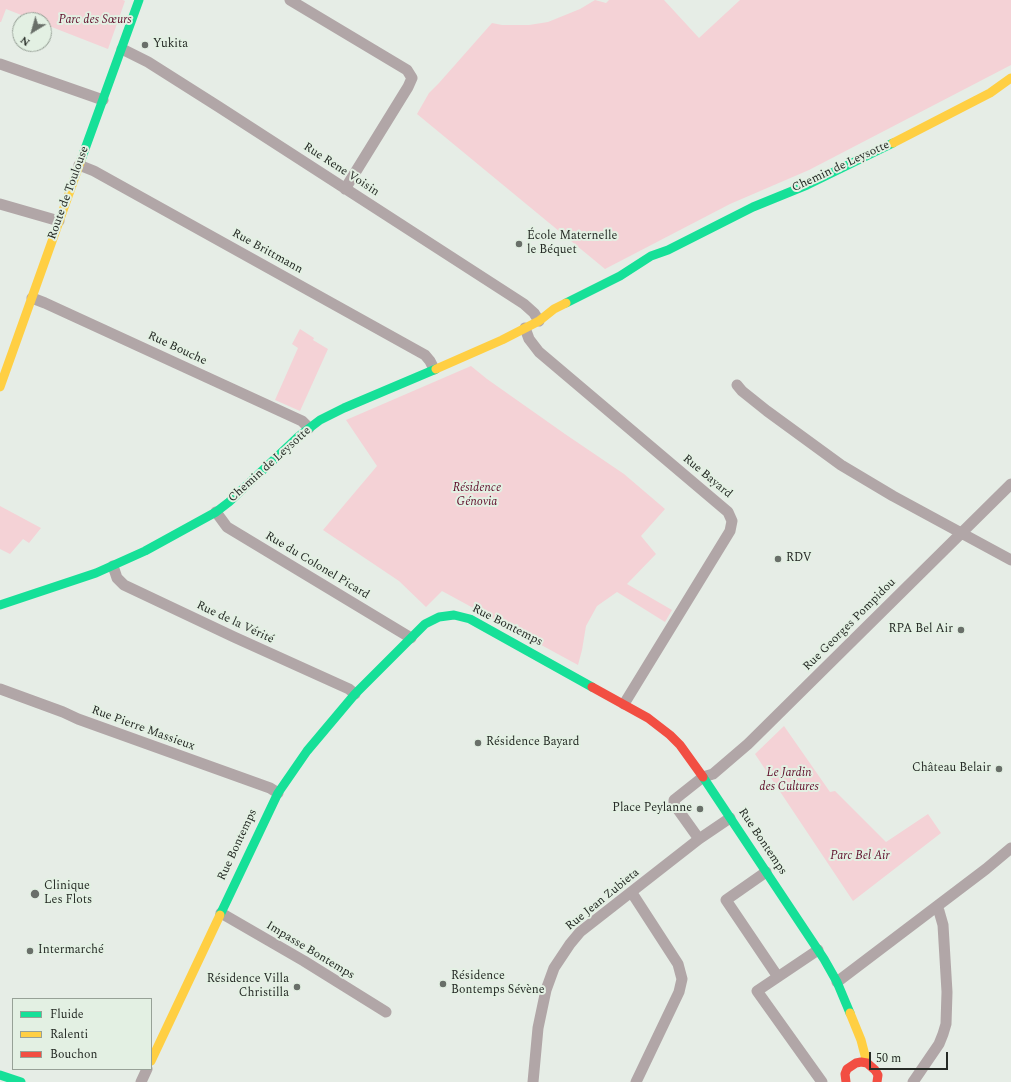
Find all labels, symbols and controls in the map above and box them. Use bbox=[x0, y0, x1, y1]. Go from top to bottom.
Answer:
north arrow bbox=[12, 12, 52, 52]
park label: Parc des Sœurs bbox=[58, 14, 132, 28]
text: N bbox=[16, 32, 34, 51]
place label: Yukita bbox=[153, 38, 188, 52]
marker: Yukita bbox=[140, 40, 150, 50]
street label: Chemin de Leysotte bbox=[790, 138, 892, 196]
street label: Rue Rene Voisin bbox=[300, 140, 382, 200]
street label: Route de Toulouse bbox=[45, 144, 93, 242]
street label: Rue Brittmann bbox=[229, 227, 305, 277]
place label: École Maternelle le Béquet bbox=[527, 230, 617, 258]
marker: École Maternelle le Béquet bbox=[514, 239, 524, 249]
street label: Rue Bouche bbox=[145, 329, 209, 369]
street label: Chemin de Leysotte bbox=[226, 424, 314, 506]
street label: Rue Bayard bbox=[679, 452, 735, 502]
park label: Résidence Génovia bbox=[453, 482, 501, 510]
street label: Rue du Colonel Picard bbox=[262, 529, 372, 603]
place label: RDV bbox=[786, 552, 812, 566]
marker: RDV bbox=[773, 554, 783, 564]
street label: Rue Georges Pompidou bbox=[801, 576, 899, 674]
street label: Rue de la Vérité bbox=[194, 599, 276, 647]
street label: Rue Bontemps bbox=[469, 602, 545, 650]
place label: RPA Bel Air bbox=[889, 623, 953, 637]
marker: RPA Bel Air bbox=[956, 625, 966, 635]
street label: Rue Pierre Massieux bbox=[89, 704, 197, 754]
place label: Résidence Bayard bbox=[486, 736, 580, 750]
marker: Résidence Bayard bbox=[473, 738, 483, 748]
place label: Château Belair bbox=[912, 762, 991, 776]
marker: Château Belair bbox=[994, 764, 1004, 774]
park label: Le Jardin des Cultures bbox=[759, 767, 819, 795]
place label: Place Peylanne bbox=[612, 802, 692, 816]
marker: Place Peylanne bbox=[695, 804, 705, 814]
street label: Rue Bontemps bbox=[734, 806, 790, 878]
street label: Rue Bontemps bbox=[215, 807, 261, 883]
park label: Parc Bel Air bbox=[830, 850, 890, 864]
street label: Rue Jean Zubieta bbox=[563, 866, 643, 934]
place label: Clinique Les Flots bbox=[44, 880, 92, 908]
marker: Clinique Les Flots bbox=[29, 888, 41, 900]
street label: Impasse Bontemps bbox=[263, 919, 357, 983]
place label: Intermarché bbox=[38, 944, 104, 958]
marker: Intermarché bbox=[25, 946, 35, 956]
place label: Résidence Bontemps Sévène bbox=[451, 970, 545, 998]
place label: Résidence Villa Christilla bbox=[207, 973, 289, 1001]
marker: Résidence Bontemps Sévène bbox=[438, 979, 448, 989]
marker: Résidence Villa Christilla bbox=[292, 982, 302, 992]
legend bbox=[12, 998, 152, 1070]
text: Fluide bbox=[50, 1005, 84, 1024]
text: Ralenti bbox=[50, 1025, 88, 1044]
scale bar bbox=[871, 1044, 950, 1070]
text: Bouchon bbox=[50, 1045, 97, 1064]
text: 50 m bbox=[876, 1049, 901, 1068]

